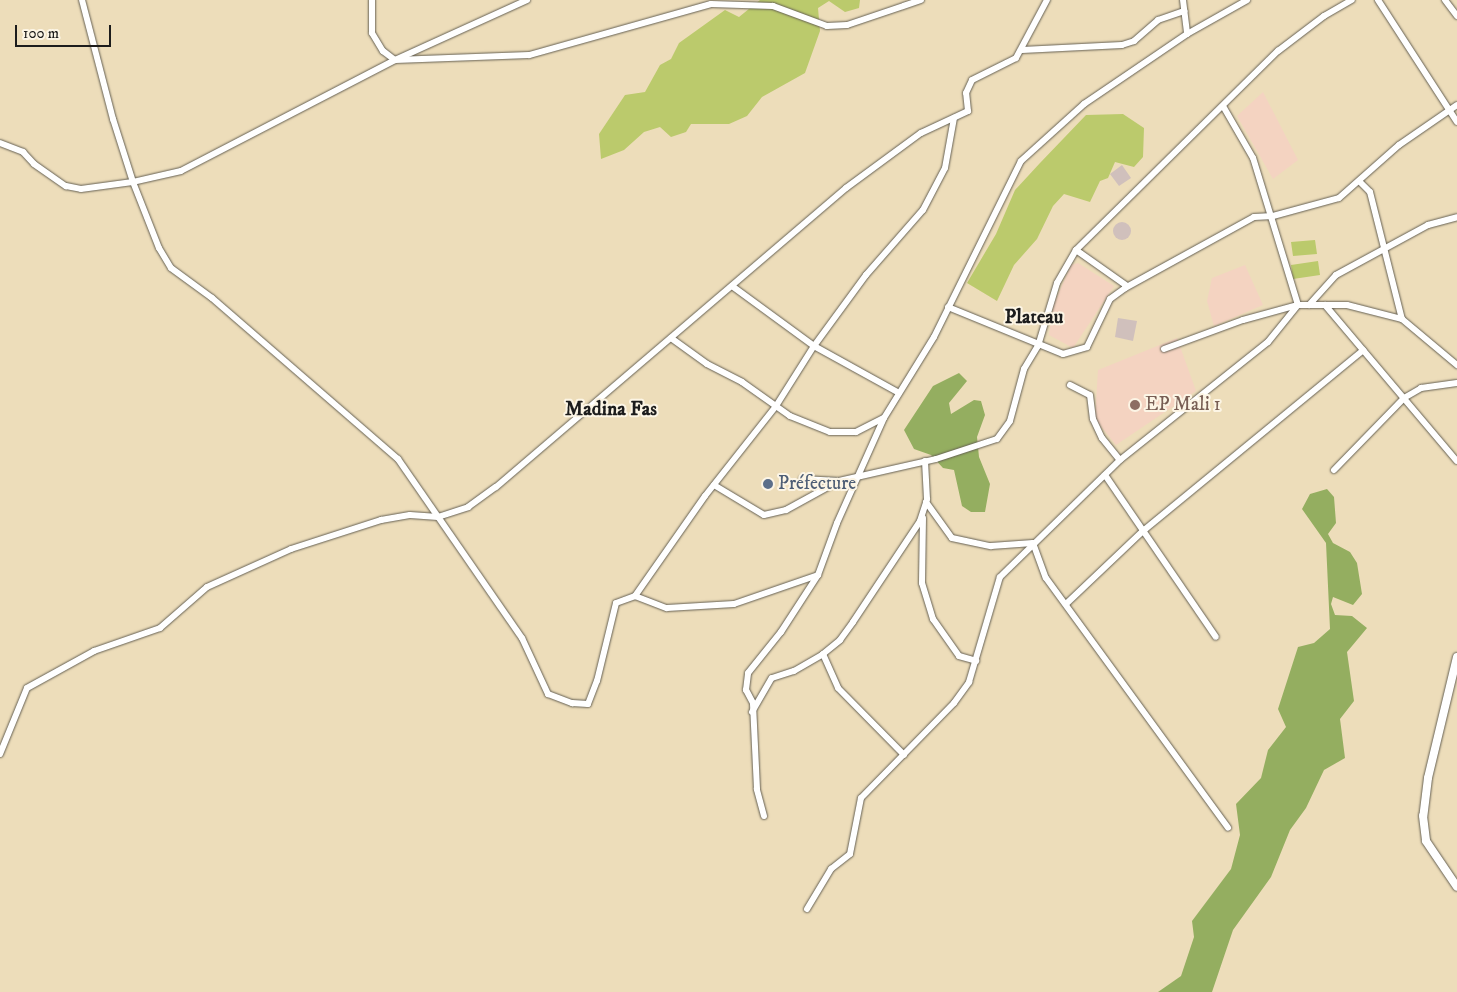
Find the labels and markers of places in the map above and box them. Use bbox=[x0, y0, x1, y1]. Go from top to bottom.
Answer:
place label: EP Mali 1 bbox=[1145, 394, 1221, 416]
marker: EP Mali 1 bbox=[1129, 399, 1141, 411]
place label: Préfecture bbox=[778, 473, 856, 495]
marker: Préfecture bbox=[762, 478, 774, 490]

